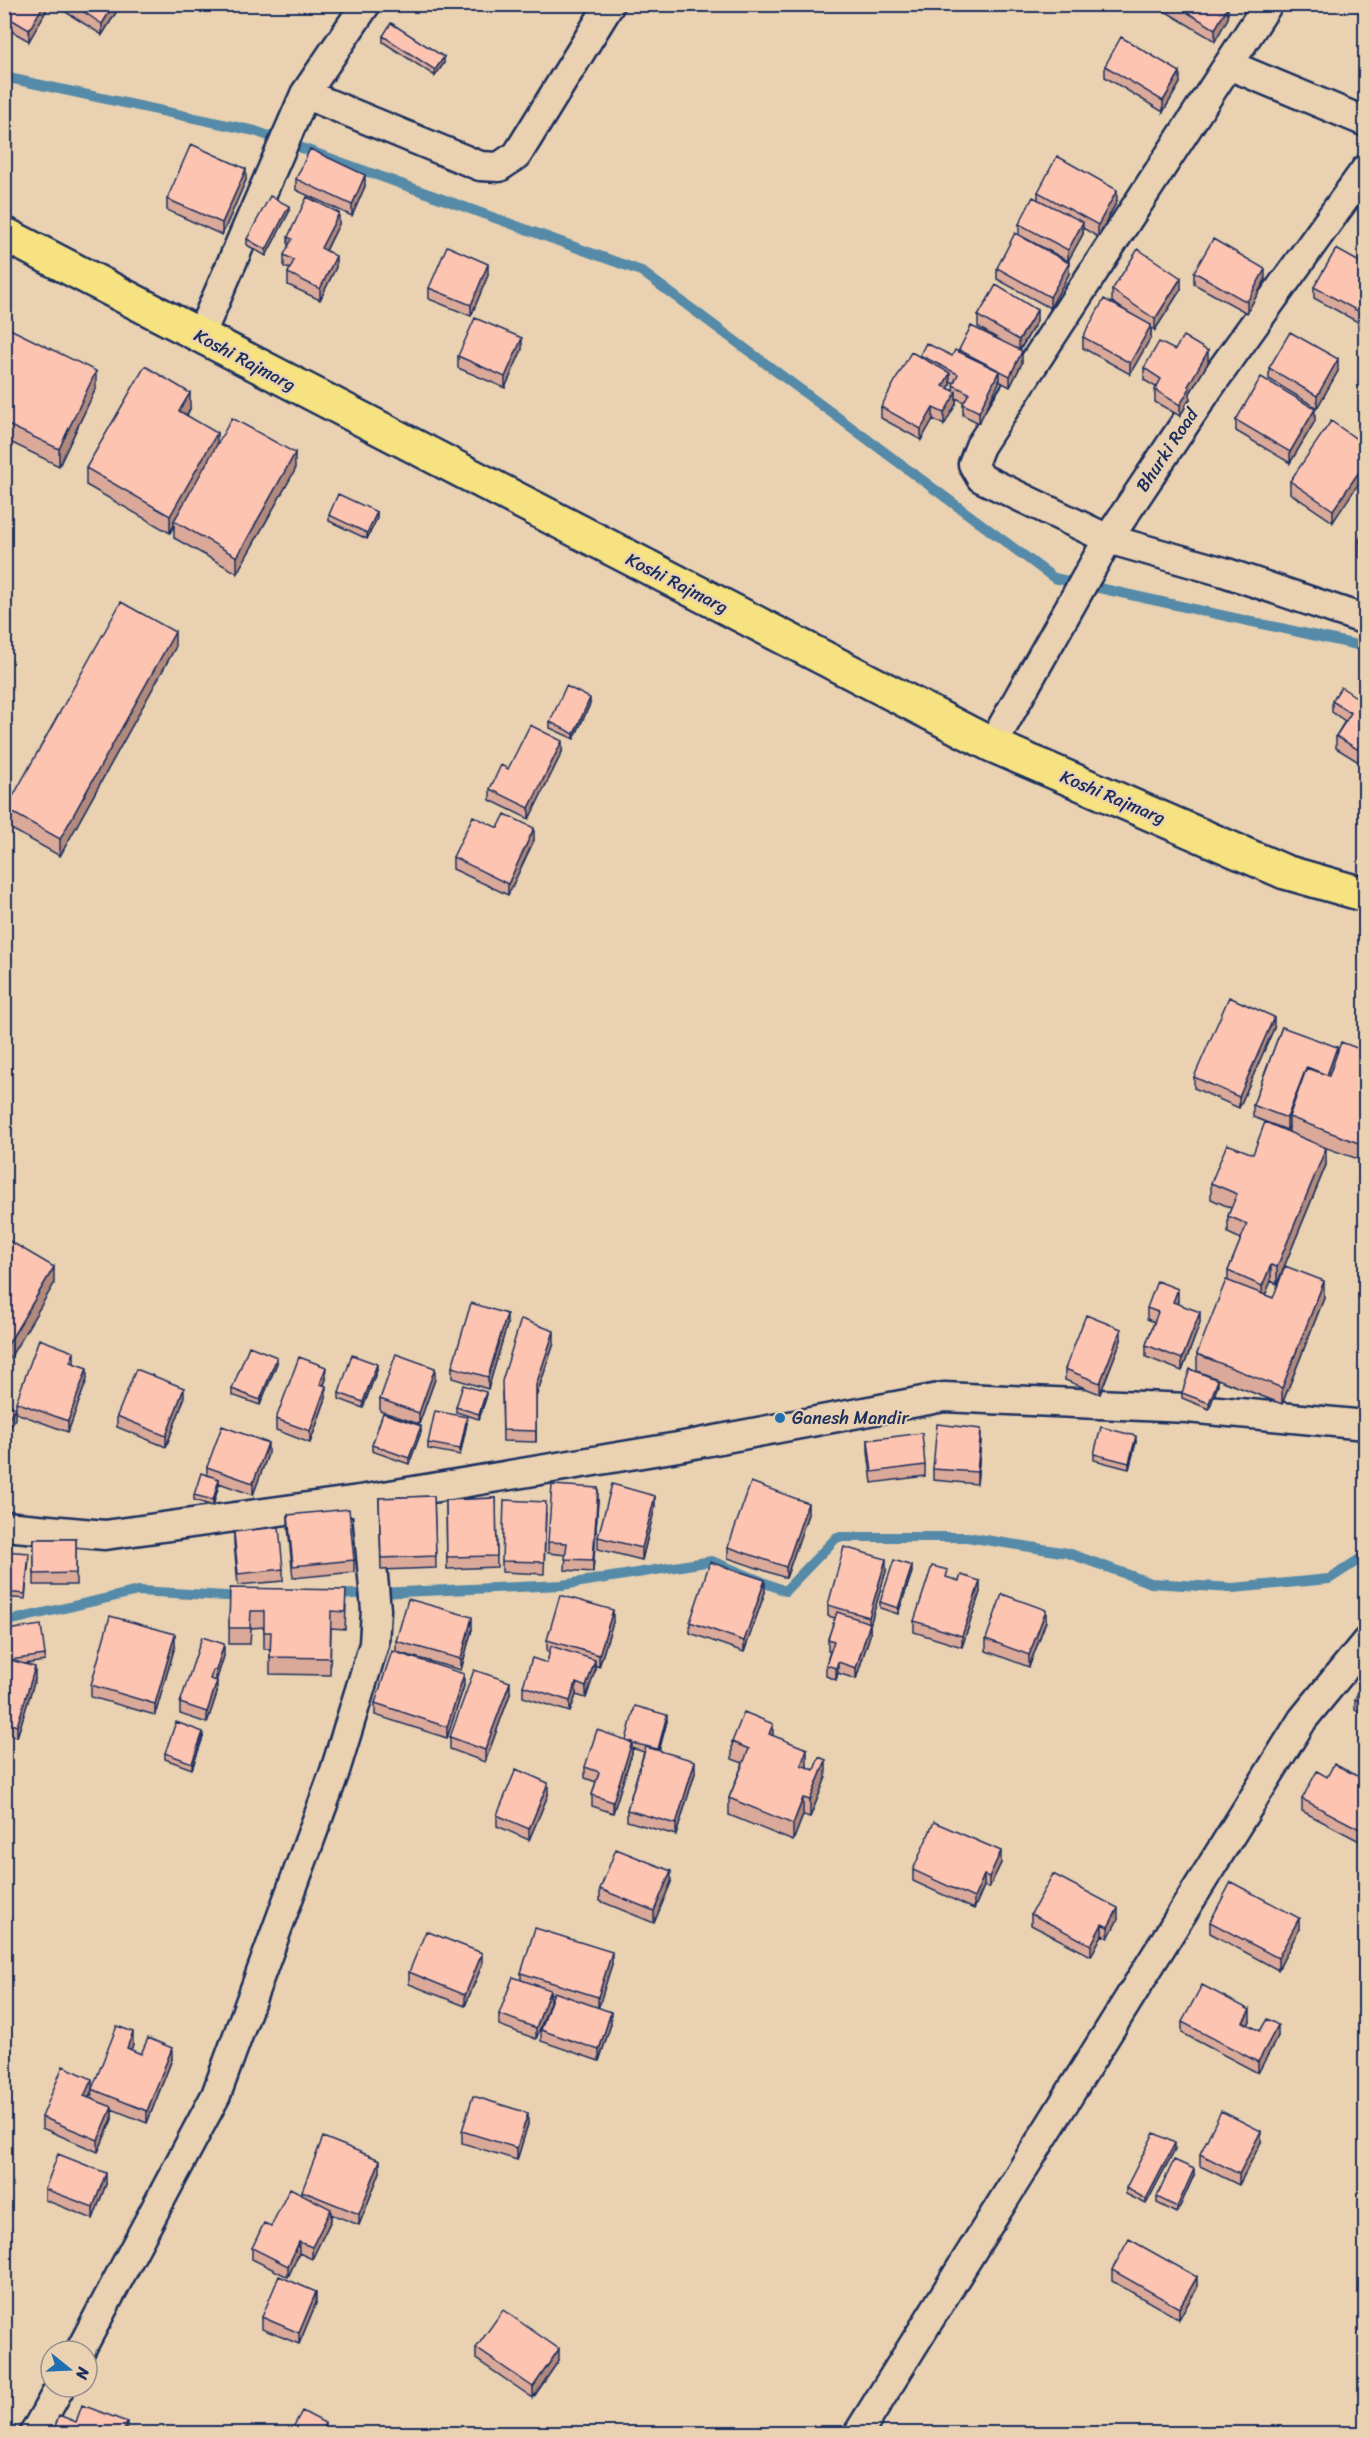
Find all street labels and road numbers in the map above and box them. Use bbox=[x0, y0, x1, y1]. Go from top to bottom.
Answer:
street label: Koshi Rajmarg bbox=[188, 320, 302, 400]
street label: Bhurki Road bbox=[1127, 400, 1208, 498]
street label: Koshi Rajmarg bbox=[620, 543, 734, 623]
street label: Koshi Rajmarg bbox=[1055, 760, 1171, 834]

